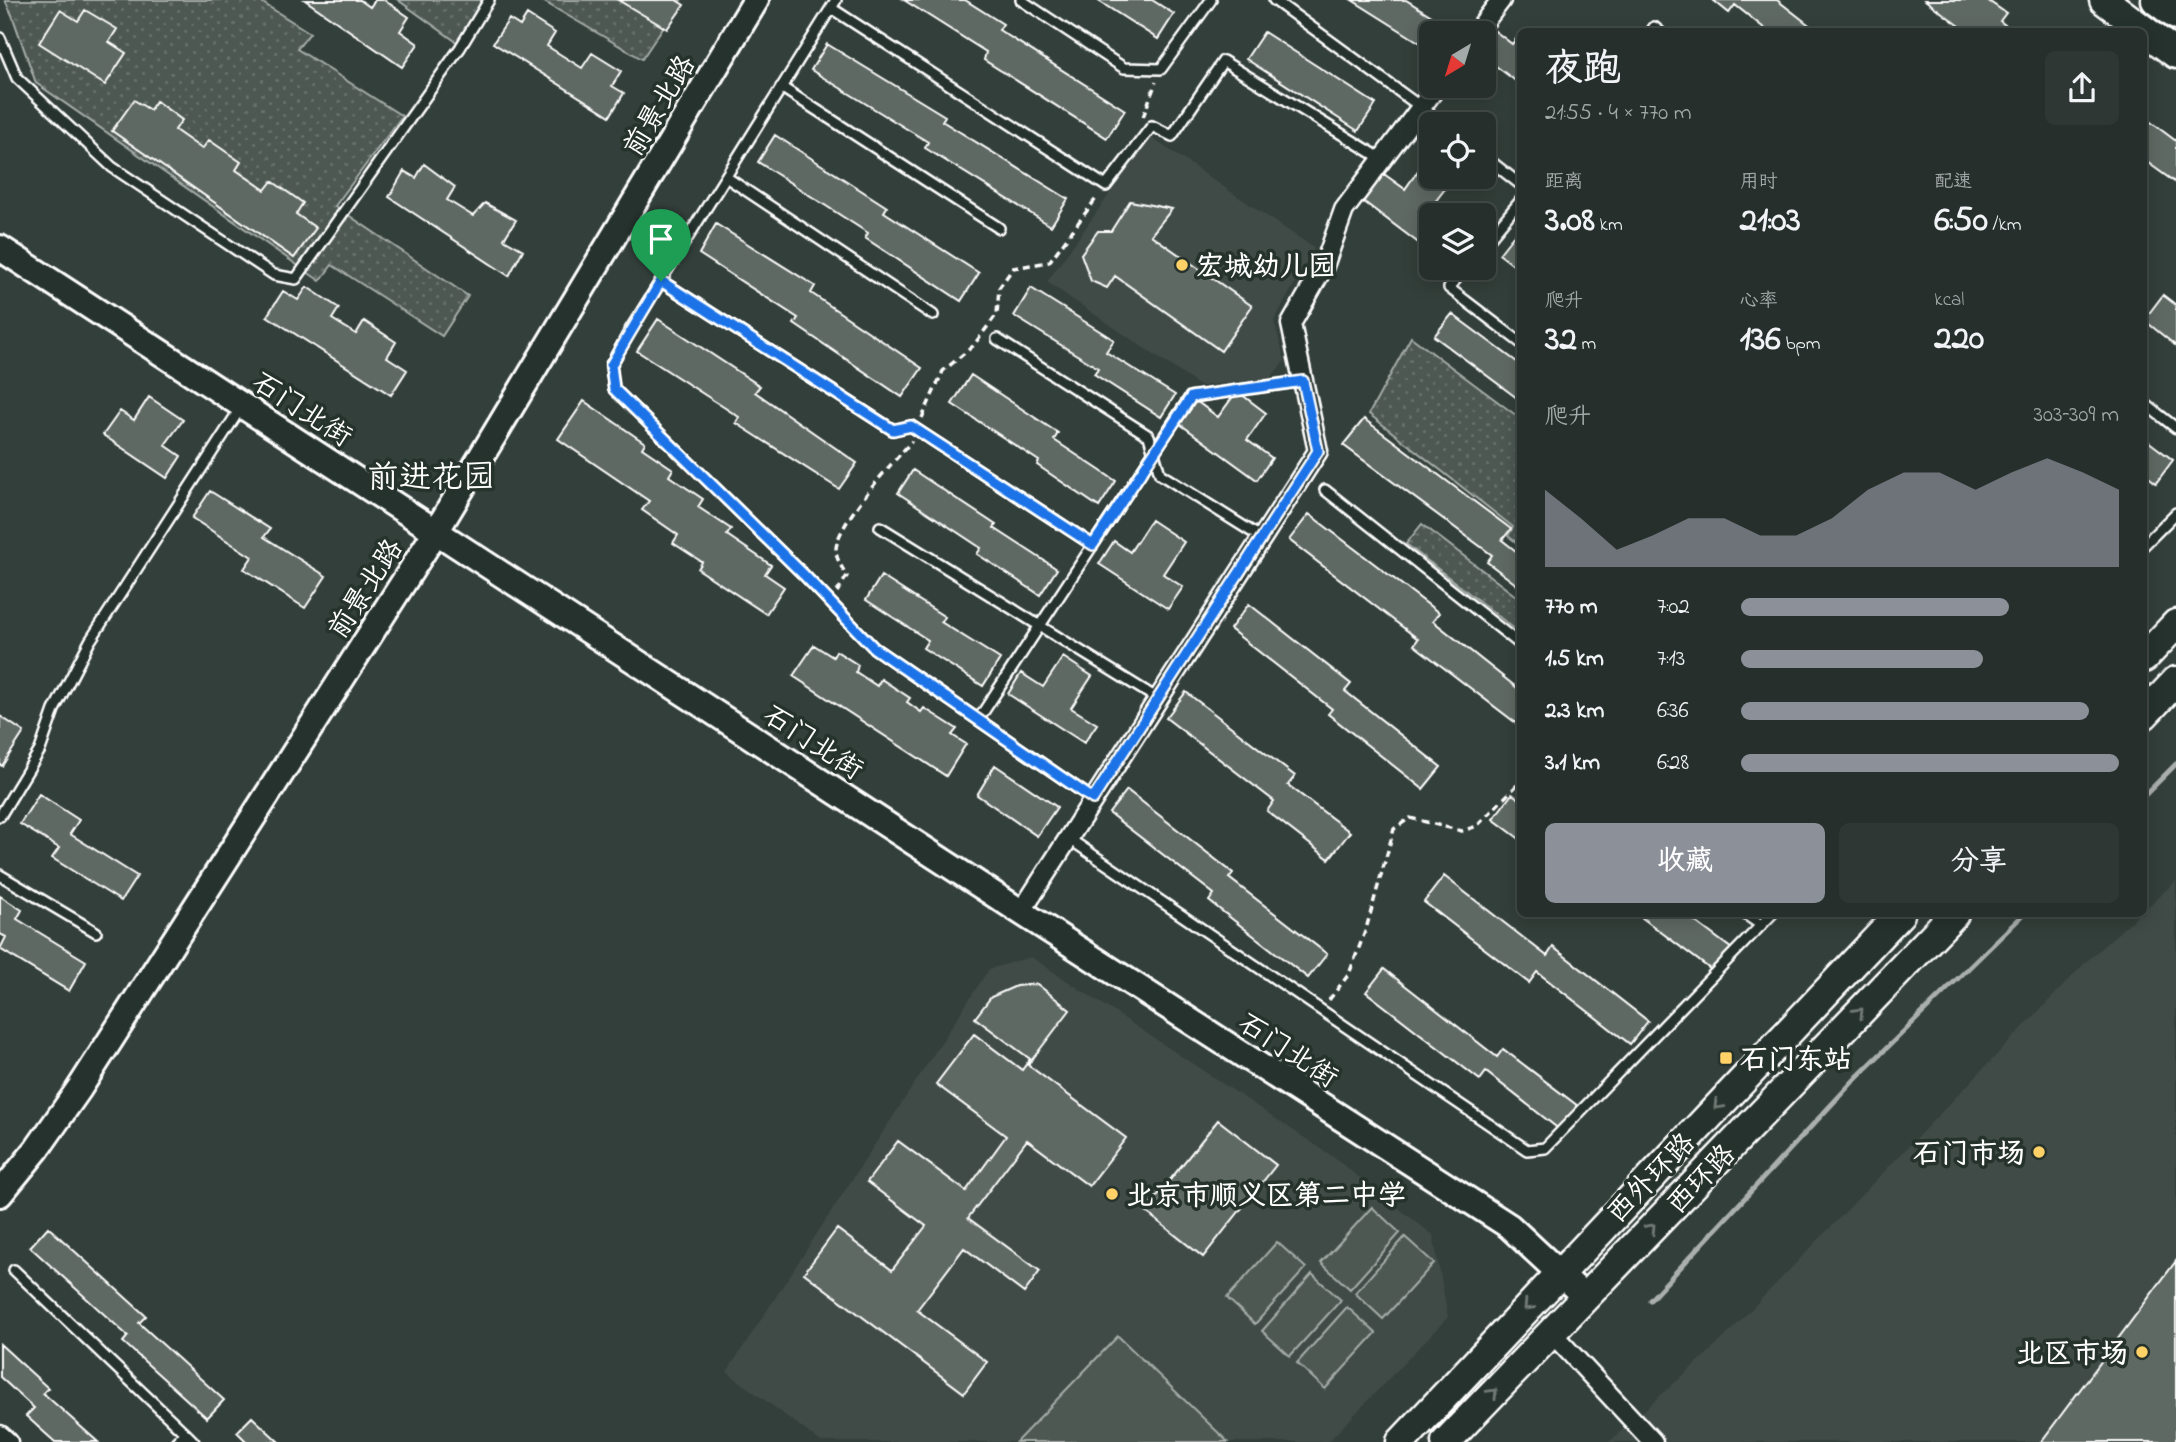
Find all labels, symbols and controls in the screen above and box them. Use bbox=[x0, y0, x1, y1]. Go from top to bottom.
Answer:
north arrow bbox=[1419, 21, 1496, 98]
map controls bbox=[1419, 21, 1496, 280]
text: 夜跑 bbox=[1545, 43, 1621, 99]
street label: 前景北路 bbox=[615, 48, 707, 165]
button: share bbox=[2045, 51, 2119, 125]
text: 21:55 · 4 × 770 m bbox=[1545, 97, 1692, 130]
button: locate bbox=[1419, 112, 1496, 189]
text: 距离 bbox=[1545, 169, 1583, 196]
text: 用时 bbox=[1740, 169, 1778, 196]
text: 配速 bbox=[1934, 169, 1972, 196]
text: 3.08 bbox=[1545, 196, 1595, 247]
text: 21:03 bbox=[1740, 196, 1801, 247]
text: 6:50 bbox=[1934, 196, 1988, 247]
button: layers bbox=[1419, 203, 1496, 280]
pin bbox=[631, 209, 691, 281]
text: km bbox=[1595, 212, 1623, 239]
text: /km bbox=[1988, 212, 2022, 239]
icon: arrive bbox=[642, 220, 680, 258]
place label: 宏城幼儿园 bbox=[1196, 248, 1336, 289]
marker: 宏城幼儿园 bbox=[1174, 257, 1190, 273]
text: kcal bbox=[1934, 287, 1965, 314]
text: 爬升 bbox=[1545, 288, 1583, 315]
text: 心率 bbox=[1740, 288, 1778, 315]
text: 220 bbox=[1934, 314, 1984, 365]
text: 32 bbox=[1545, 315, 1577, 366]
text: 136 bbox=[1740, 315, 1781, 366]
text: m bbox=[1577, 331, 1596, 358]
text: bpm bbox=[1781, 331, 1821, 358]
street label: 石门北街 bbox=[243, 363, 359, 459]
text: 303–309 m bbox=[2033, 399, 2119, 432]
text: 爬升 bbox=[1545, 401, 1591, 434]
district label: 前进花园 bbox=[367, 456, 495, 503]
street label: 前景北路 bbox=[319, 532, 415, 648]
text: 770 m bbox=[1545, 591, 1598, 624]
text: 7:02 bbox=[1657, 591, 1690, 624]
text: 1.5 km bbox=[1545, 643, 1604, 676]
text: 7:13 bbox=[1657, 643, 1685, 676]
text: 2.3 km bbox=[1545, 695, 1604, 728]
text: 6:36 bbox=[1657, 695, 1689, 728]
street label: 石门北街 bbox=[754, 696, 870, 792]
text: 3.1 km bbox=[1545, 747, 1600, 780]
text: 6:28 bbox=[1657, 747, 1689, 780]
button: 收藏 bbox=[1545, 823, 1825, 903]
button: 分享 bbox=[1839, 823, 2119, 903]
street label: 石门北街 bbox=[1229, 1004, 1345, 1100]
one-way arrow bbox=[1851, 1007, 1864, 1020]
place label: 石门东站 bbox=[1740, 1041, 1852, 1082]
marker: 石门东站 bbox=[1718, 1050, 1734, 1066]
one-way arrow bbox=[1714, 1097, 1726, 1110]
street label: 西外环路 bbox=[1599, 1125, 1706, 1234]
place label: 石门市场 bbox=[1913, 1135, 2025, 1176]
street label: 西环路 bbox=[1659, 1136, 1746, 1225]
marker: 石门市场 bbox=[2031, 1144, 2047, 1160]
place label: 北京市顺义区第二中学 bbox=[1126, 1177, 1406, 1218]
marker: 北京市顺义区第二中学 bbox=[1104, 1186, 1120, 1202]
one-way arrow bbox=[1642, 1224, 1655, 1237]
one-way arrow bbox=[1524, 1298, 1536, 1311]
place label: 北区市场 bbox=[2016, 1335, 2128, 1376]
marker: 北区市场 bbox=[2134, 1344, 2150, 1360]
one-way arrow bbox=[1485, 1388, 1498, 1401]

